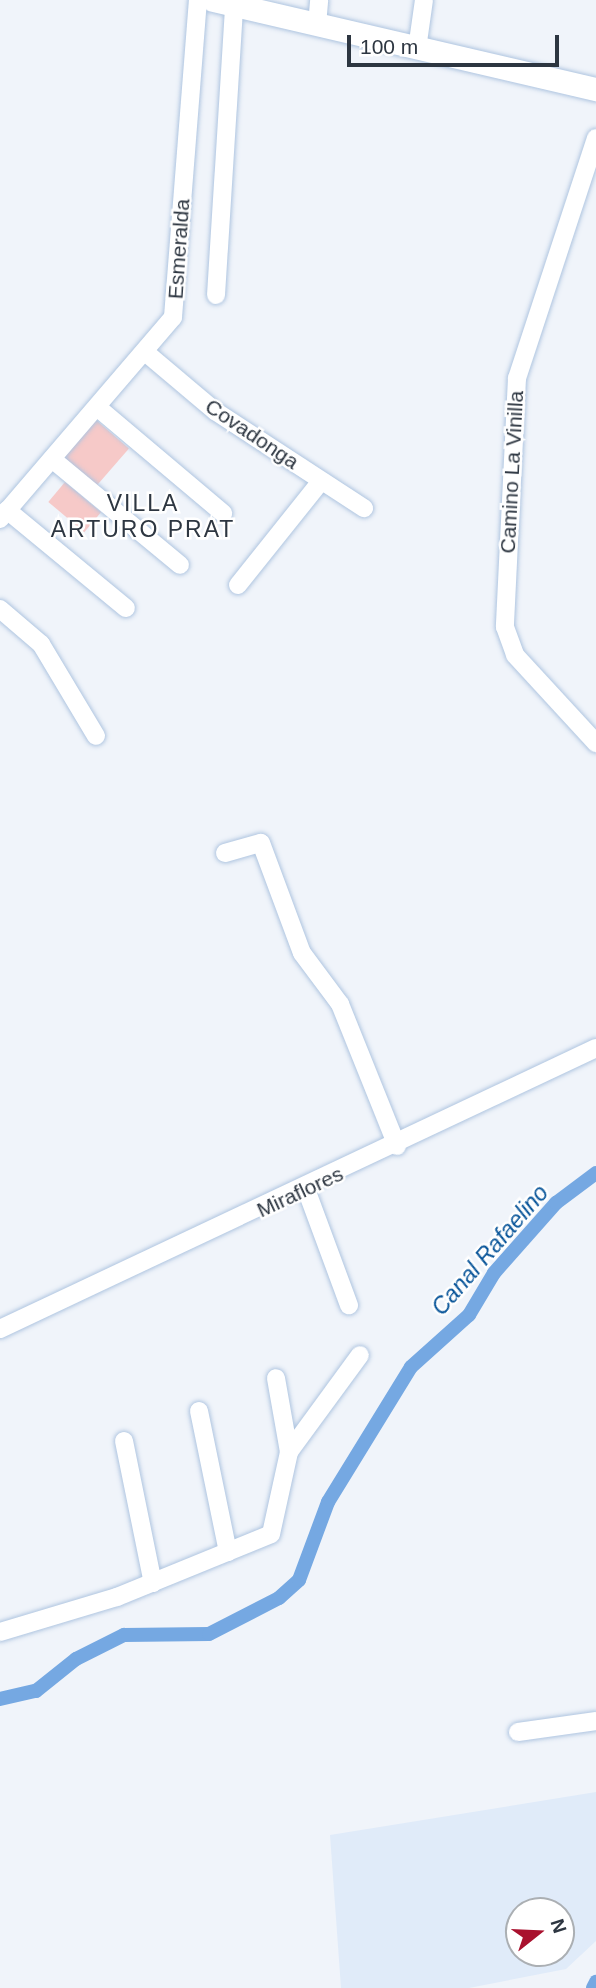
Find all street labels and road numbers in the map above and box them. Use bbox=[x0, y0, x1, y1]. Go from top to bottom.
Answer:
street label: Esmeralda bbox=[163, 198, 195, 300]
street label: Camino La Vinilla bbox=[495, 390, 529, 554]
street label: Covadonga bbox=[200, 394, 304, 474]
street label: Miraflores bbox=[253, 1161, 347, 1223]

